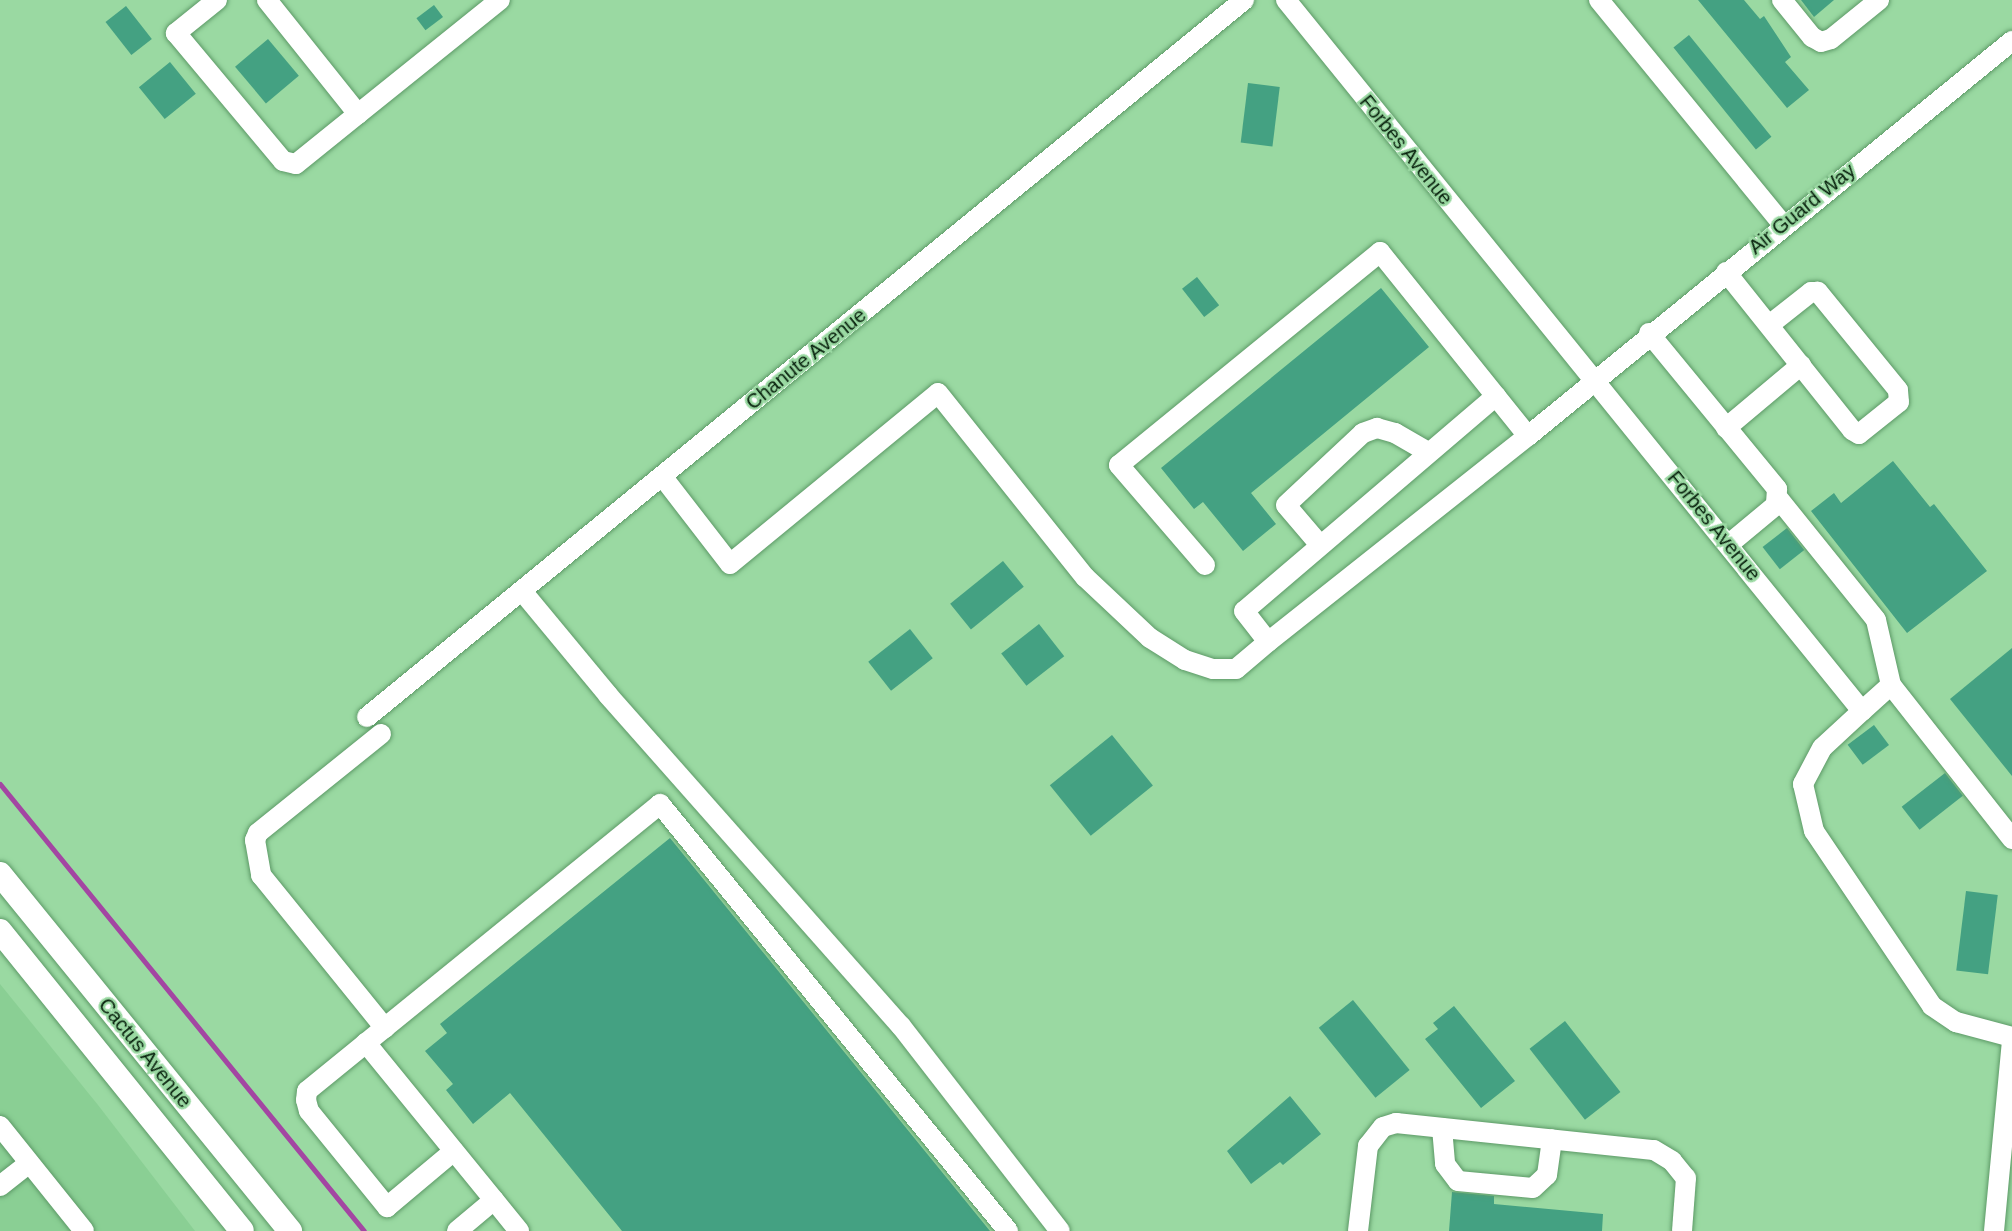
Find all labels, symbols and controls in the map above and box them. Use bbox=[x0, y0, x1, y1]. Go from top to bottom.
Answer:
street label: Forbes Avenue bbox=[1354, 90, 1458, 210]
street label: Air Guard Way bbox=[1744, 159, 1860, 259]
street label: Chanute Avenue bbox=[741, 303, 871, 415]
street label: Forbes Avenue bbox=[1662, 466, 1766, 586]
street label: Cactus Avenue bbox=[93, 993, 197, 1113]

